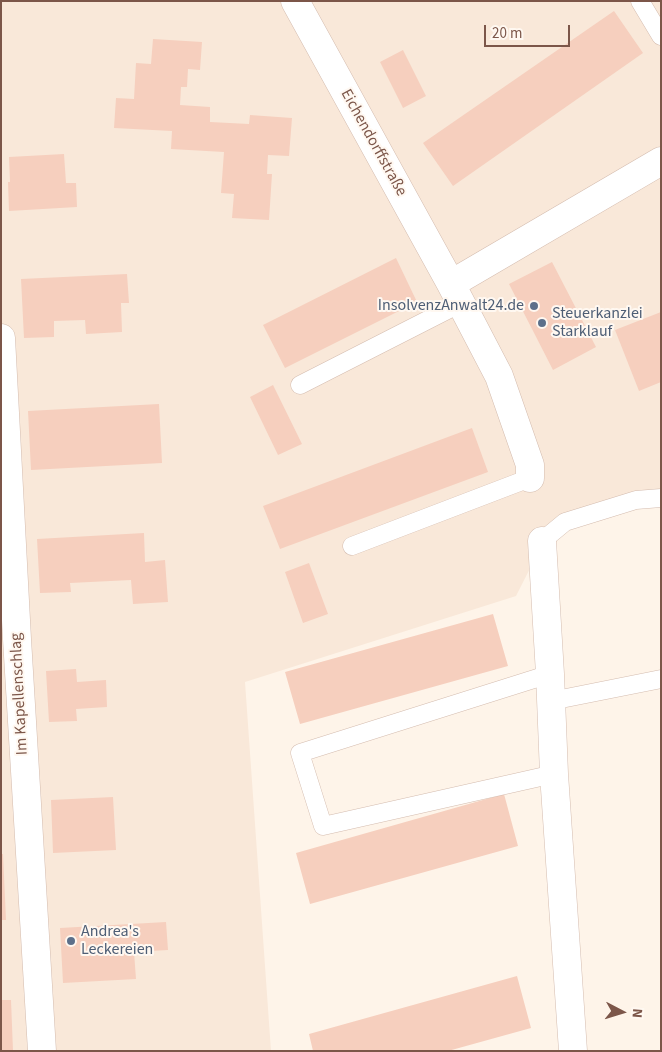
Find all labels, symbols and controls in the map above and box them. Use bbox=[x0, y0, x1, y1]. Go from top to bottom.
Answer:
scale bar bbox=[487, 15, 573, 47]
text: 20 m bbox=[492, 23, 522, 44]
street label: Eichendorffstraße bbox=[336, 86, 410, 200]
place label: InsolvenzAnwalt24.de bbox=[378, 296, 524, 316]
marker: InsolvenzAnwalt24.de bbox=[528, 300, 540, 312]
place label: Steuerkanzlei Starklauf bbox=[552, 304, 643, 342]
marker: Steuerkanzlei Starklauf bbox=[536, 317, 548, 329]
street label: Im Kapellenschlag bbox=[7, 632, 33, 756]
place label: Andrea's Leckereien bbox=[81, 922, 153, 960]
marker: Andrea's Leckereien bbox=[65, 935, 77, 947]
north arrow bbox=[597, 987, 647, 1037]
text: N bbox=[627, 1008, 647, 1019]

